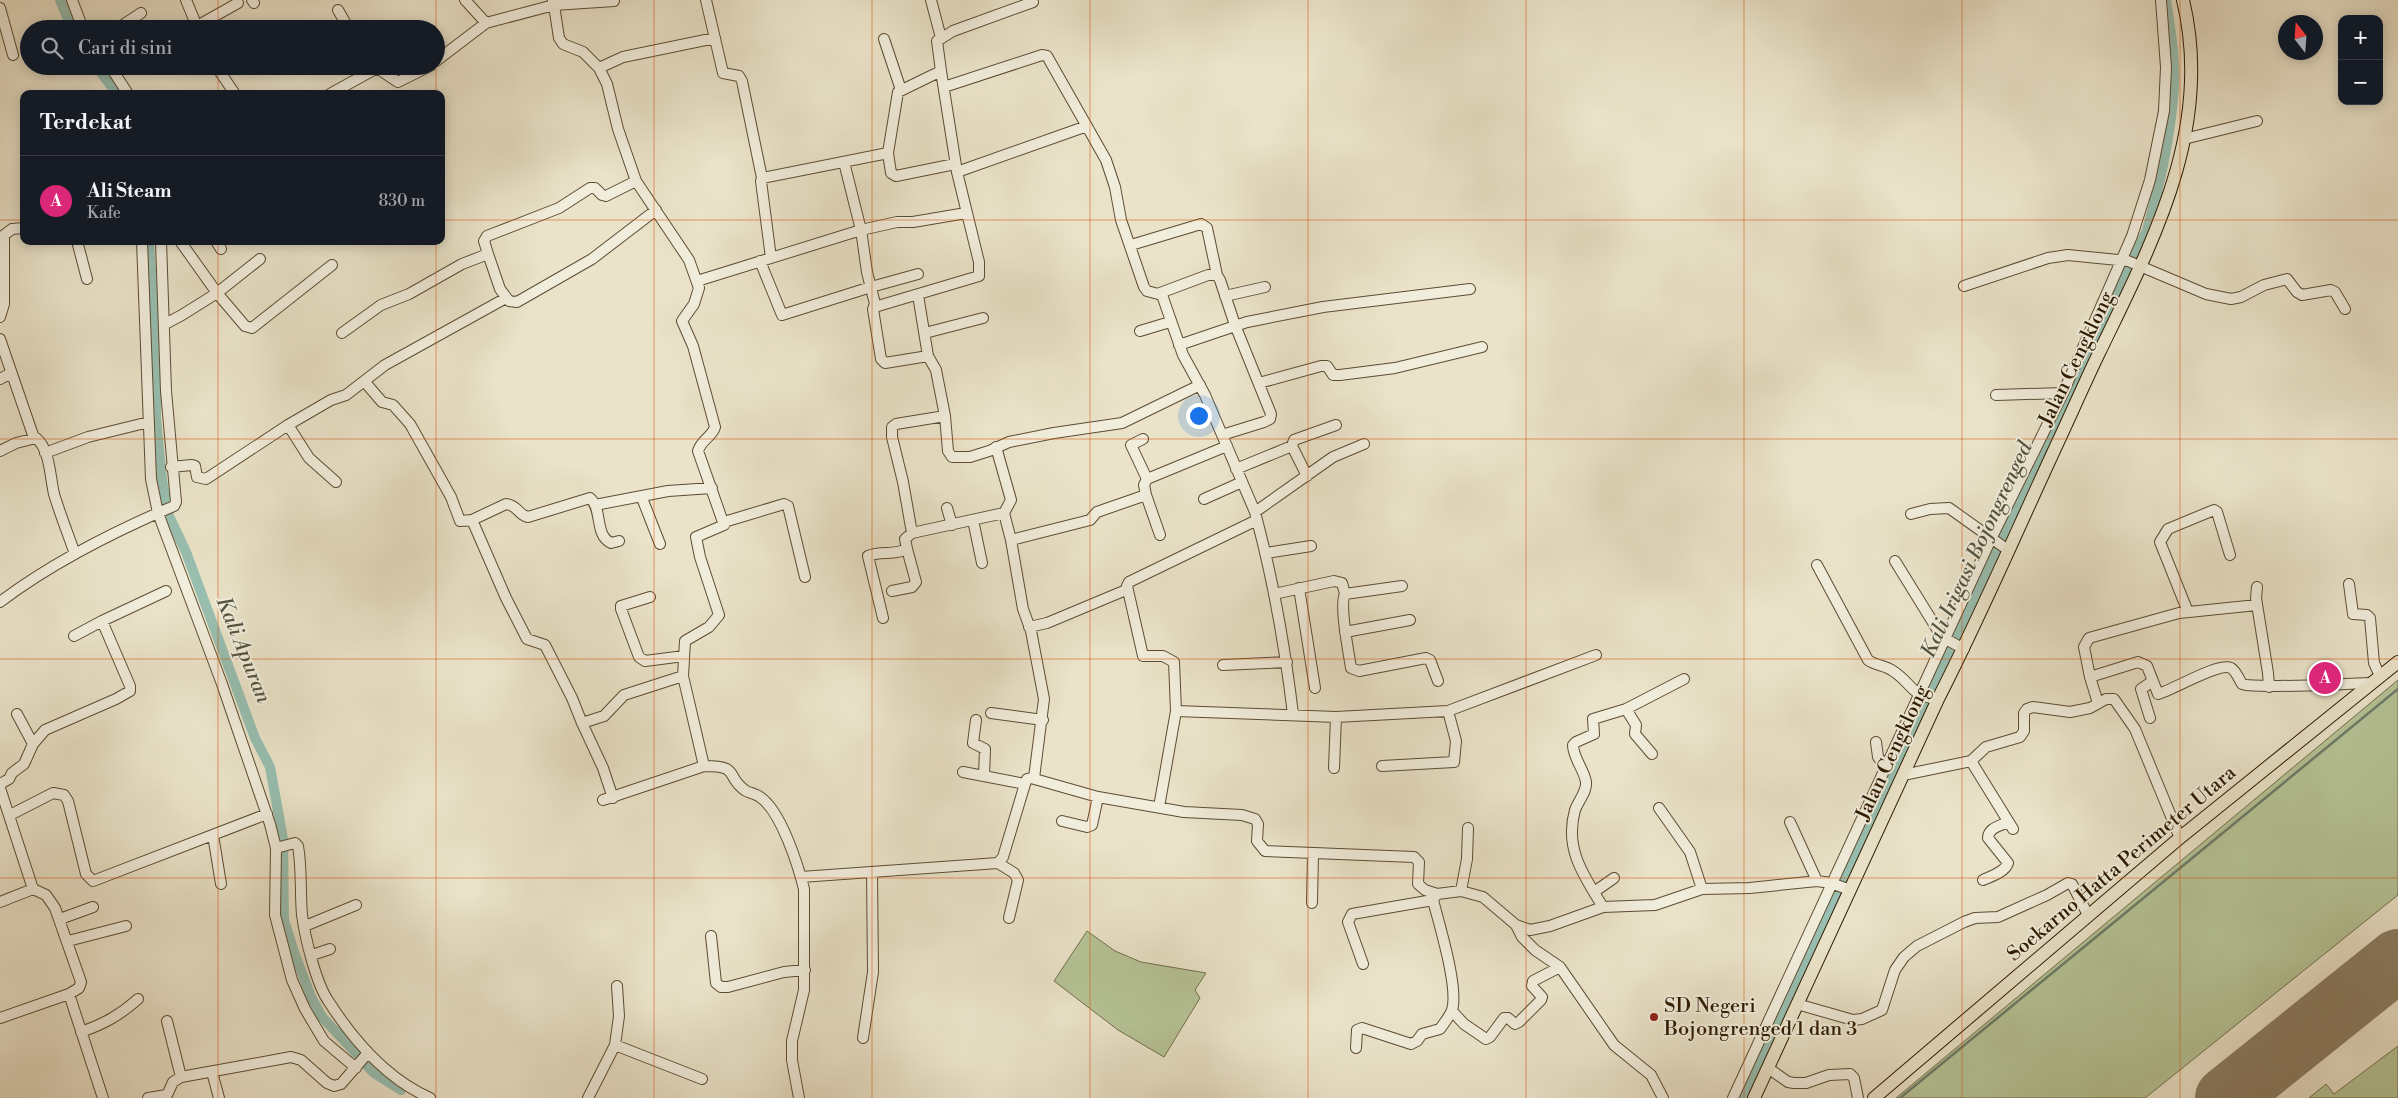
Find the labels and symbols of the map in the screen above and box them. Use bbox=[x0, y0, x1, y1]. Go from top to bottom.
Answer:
north arrow bbox=[2278, 15, 2323, 60]
street label: Jalan Cengklong bbox=[2033, 287, 2121, 431]
your location bbox=[1186, 403, 1212, 429]
water label: Kali Irigasi Bojongrenged bbox=[1915, 437, 2039, 662]
water label: Kali Apuran bbox=[210, 593, 276, 707]
pin: A bbox=[2309, 659, 2341, 697]
street label: Jalan Cengklong bbox=[1850, 681, 1936, 826]
street label: Soekarno Hatta Perimeter Utara bbox=[2002, 760, 2242, 967]
place label: SD Negeri Bojongrenged 1 dan 3 bbox=[1663, 994, 1857, 1042]
marker: SD Negeri Bojongrenged 1 dan 3 bbox=[1648, 1011, 1660, 1023]

